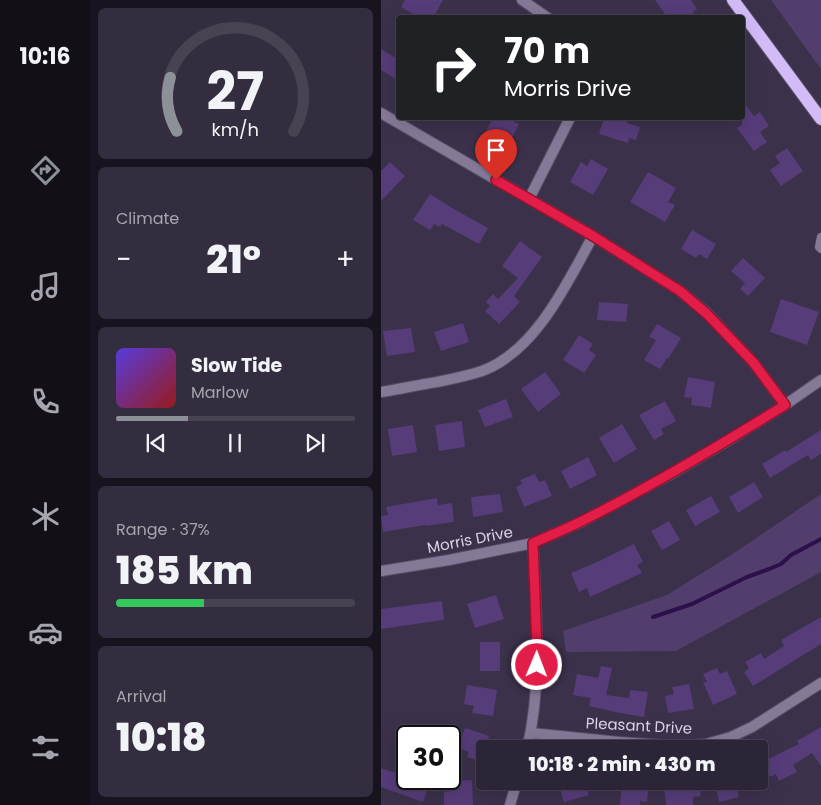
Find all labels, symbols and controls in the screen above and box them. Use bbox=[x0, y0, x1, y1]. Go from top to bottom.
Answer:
text: 70 m bbox=[504, 26, 590, 75]
icon: right bbox=[421, 35, 486, 100]
text: 10:16 bbox=[19, 41, 71, 72]
text: 27 bbox=[207, 55, 264, 128]
text: Morris Drive bbox=[504, 73, 631, 104]
text: km/h bbox=[212, 117, 259, 142]
pin bbox=[475, 129, 517, 180]
icon: arrive bbox=[482, 136, 510, 164]
icon: directions bbox=[28, 153, 63, 188]
text: Climate bbox=[116, 207, 179, 230]
text: 21° bbox=[206, 233, 261, 286]
text: − bbox=[116, 240, 131, 279]
text: + bbox=[336, 240, 355, 279]
icon: music bbox=[28, 269, 63, 304]
text: Slow Tide bbox=[191, 352, 282, 379]
text: Marlow bbox=[191, 381, 249, 404]
icon: phone bbox=[28, 384, 63, 419]
icon: previous bbox=[142, 429, 170, 457]
icon: pause bbox=[221, 429, 249, 457]
icon: next bbox=[301, 429, 329, 457]
icon: climate bbox=[28, 499, 63, 534]
text: Range · 37% bbox=[116, 518, 210, 541]
street label: Morris Drive bbox=[425, 521, 515, 558]
text: 185 km bbox=[116, 544, 253, 597]
icon: car bbox=[28, 615, 63, 650]
position arrow bbox=[510, 638, 562, 690]
text: Arrival bbox=[116, 685, 166, 708]
text: 10:18 bbox=[116, 711, 207, 764]
street label: Pleasant Drive bbox=[585, 712, 693, 739]
speed limit sign: 30 bbox=[396, 725, 461, 790]
icon: filters bbox=[28, 730, 63, 765]
text: 10:18 · 2 min · 430 m bbox=[529, 751, 715, 778]

